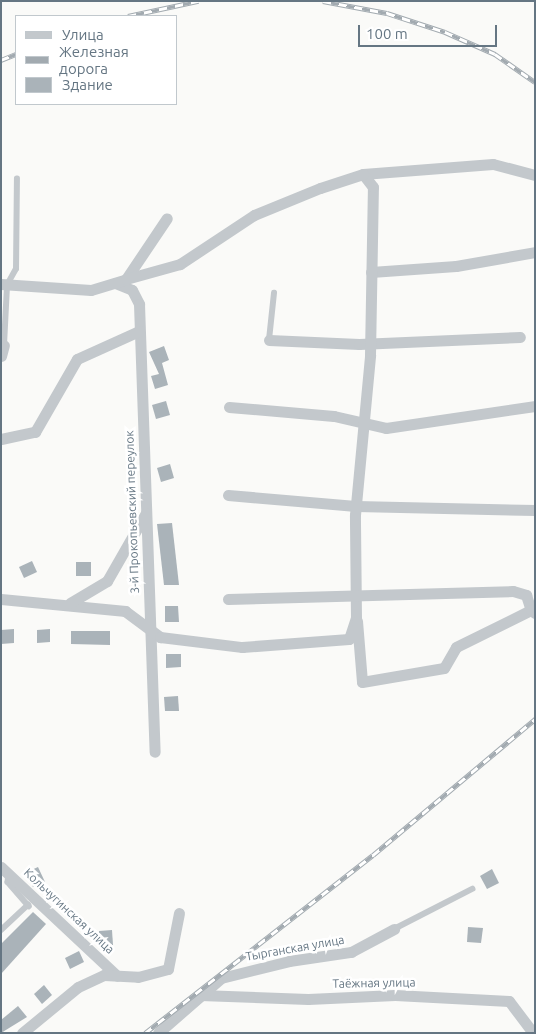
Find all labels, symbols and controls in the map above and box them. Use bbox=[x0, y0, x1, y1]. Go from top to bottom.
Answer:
legend bbox=[15, 15, 178, 105]
scale bar bbox=[361, 15, 500, 47]
text: 100 m bbox=[366, 25, 408, 42]
text: Улица bbox=[62, 26, 104, 43]
text: Железная дорога bbox=[59, 43, 129, 77]
text: Здание bbox=[62, 76, 113, 93]
street label: 3-й Прокопьевский переулок bbox=[122, 430, 142, 594]
street label: Кольчугинская улица bbox=[21, 865, 117, 957]
street label: Тырганская улица bbox=[245, 932, 345, 964]
street label: Таёжная улица bbox=[332, 975, 416, 991]

